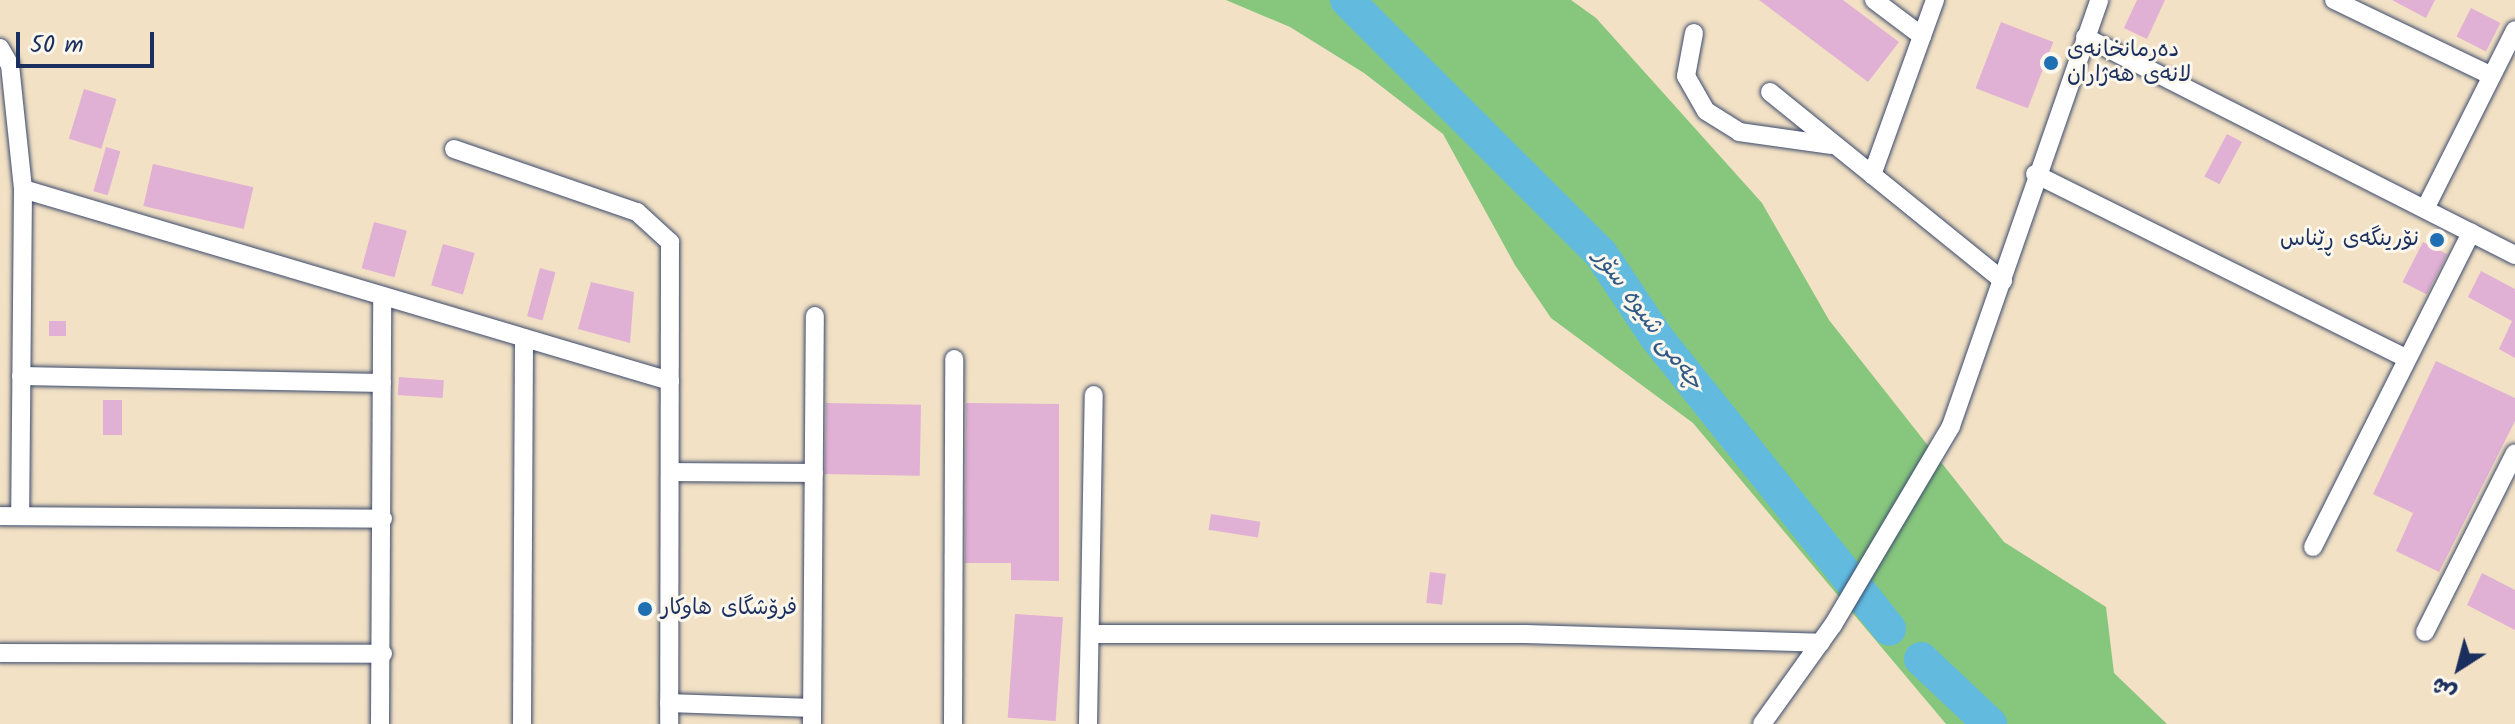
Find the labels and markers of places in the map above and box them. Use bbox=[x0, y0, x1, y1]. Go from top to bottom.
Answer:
place label: دەرمانخانەی لانەی هەژاران bbox=[2067, 37, 2191, 88]
marker: دەرمانخانەی لانەی هەژاران bbox=[2042, 54, 2060, 72]
place label: نۆرینگەی ڕێناس bbox=[2280, 227, 2419, 253]
marker: نۆرینگەی ڕێناس bbox=[2426, 229, 2448, 251]
place label: فرۆشگای ھاوکار bbox=[661, 596, 797, 622]
marker: فرۆشگای ھاوکار bbox=[636, 600, 654, 618]

